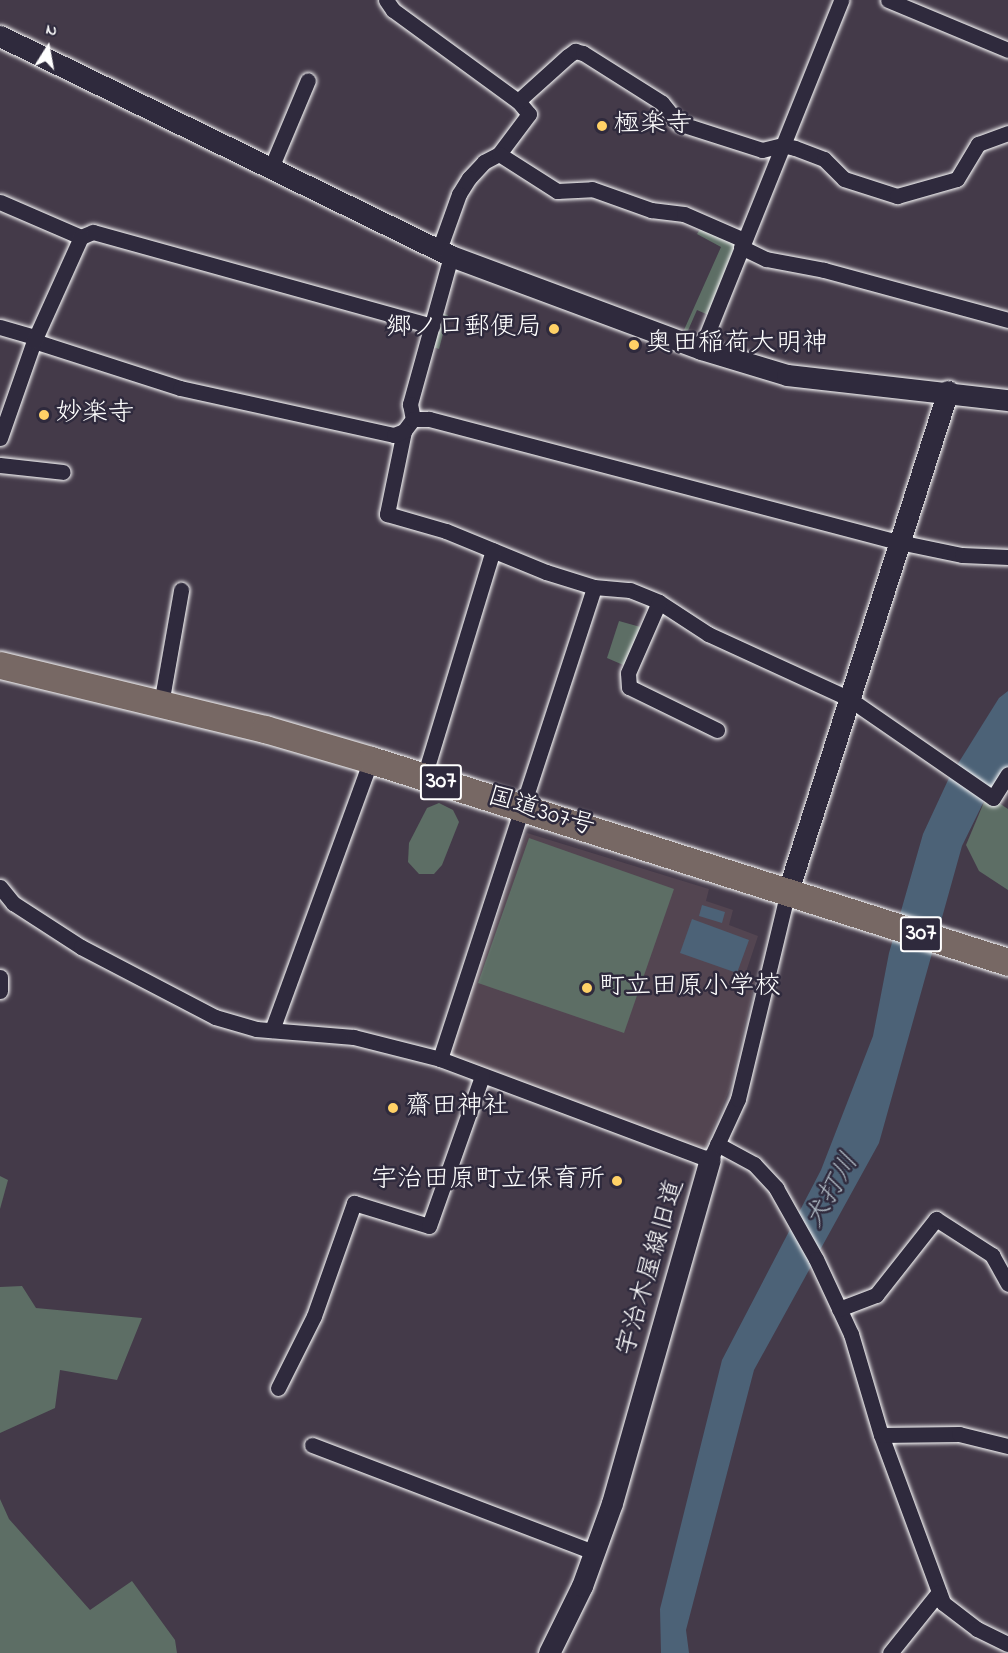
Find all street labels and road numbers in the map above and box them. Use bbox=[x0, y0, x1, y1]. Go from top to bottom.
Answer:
road number: 307 bbox=[418, 761, 464, 803]
street label: 国道307号 bbox=[484, 782, 598, 844]
road number: 307 bbox=[898, 913, 944, 955]
street label: 宇治木屋線旧道 bbox=[612, 1176, 692, 1360]

